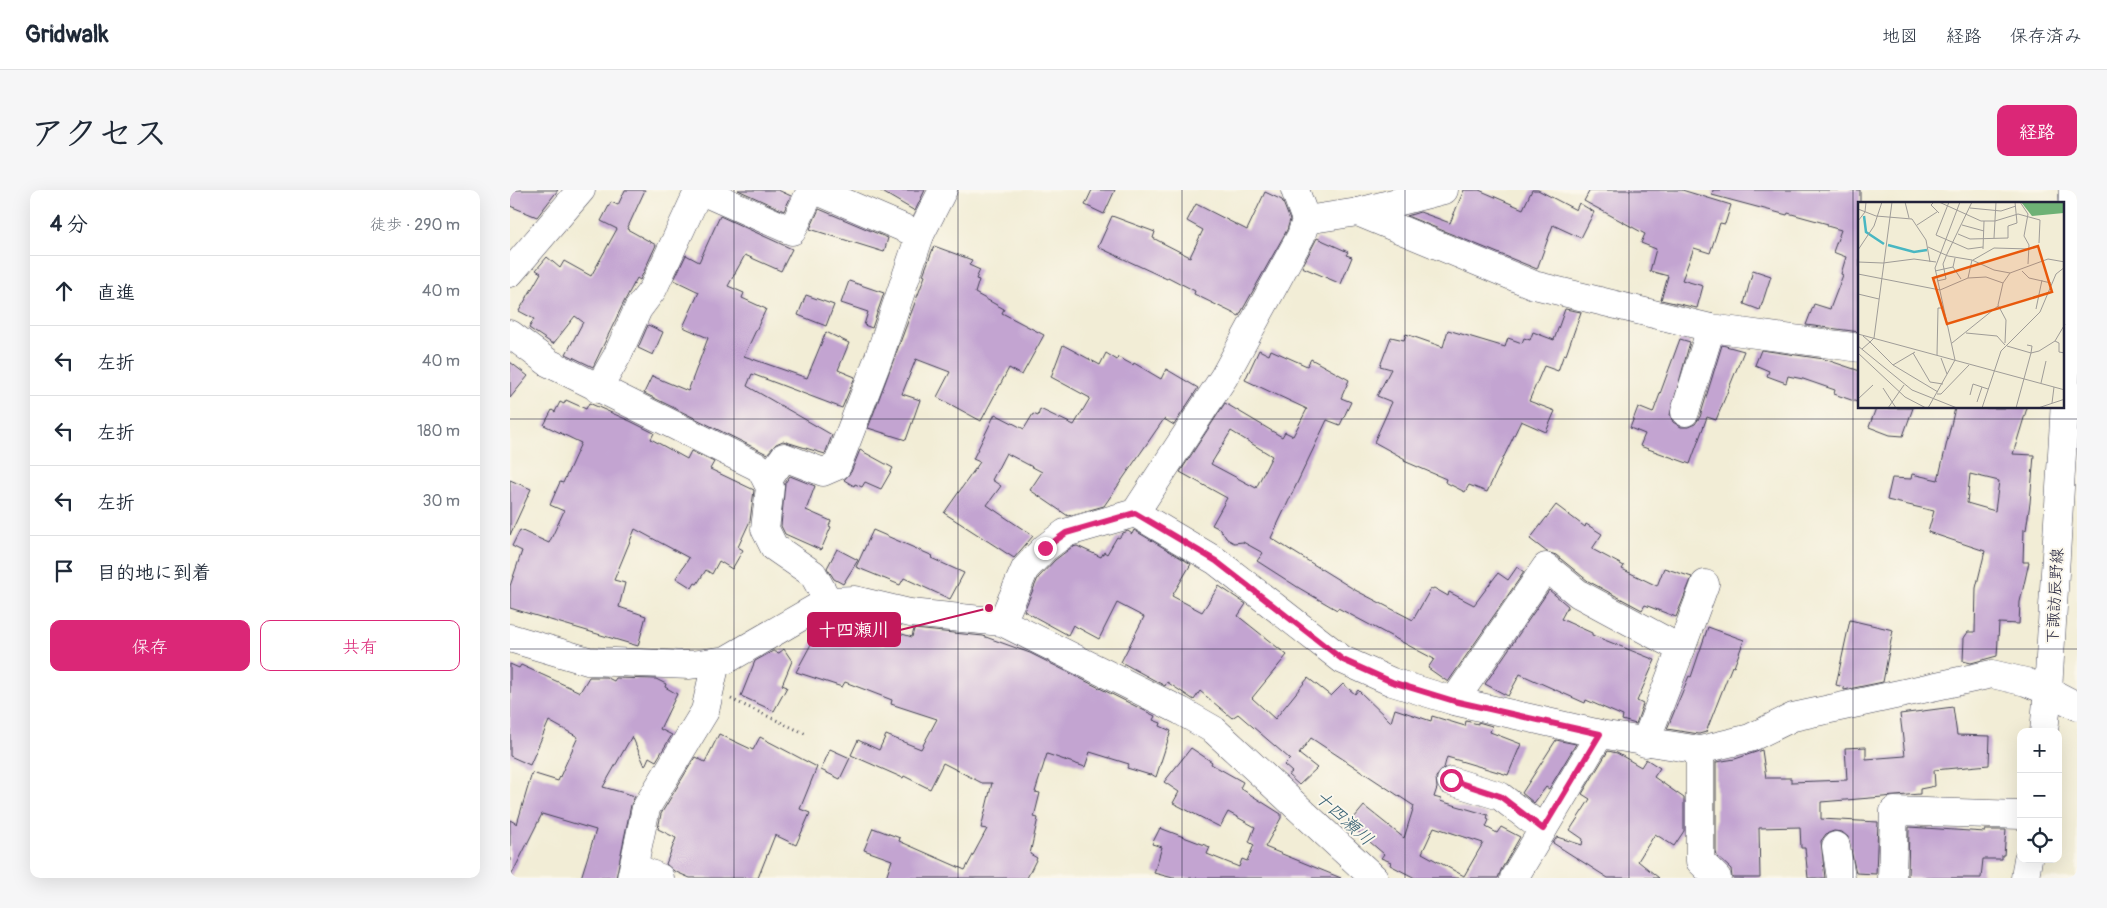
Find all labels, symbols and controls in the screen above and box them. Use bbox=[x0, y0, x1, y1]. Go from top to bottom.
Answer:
text: Gridwalk bbox=[25, 20, 109, 49]
text: 地図 bbox=[1882, 25, 1918, 48]
text: 経路 bbox=[1946, 25, 1982, 48]
text: 保存済み bbox=[2010, 25, 2082, 48]
button: 経路 bbox=[1997, 105, 2077, 156]
text: アクセス bbox=[30, 112, 168, 156]
inset map bbox=[1858, 202, 2064, 409]
text: 4 分 bbox=[50, 211, 88, 238]
text: 徒歩 · 290 m bbox=[370, 215, 460, 235]
icon: ahead bbox=[50, 277, 78, 305]
text: 直進 bbox=[97, 281, 135, 305]
text: 40 m bbox=[422, 281, 460, 301]
icon: left bbox=[50, 347, 78, 375]
text: 左折 bbox=[97, 351, 135, 375]
text: 40 m bbox=[422, 351, 460, 371]
icon: left bbox=[50, 417, 78, 445]
text: 左折 bbox=[97, 421, 135, 445]
text: 180 m bbox=[417, 421, 460, 441]
icon: left bbox=[50, 487, 78, 515]
text: 左折 bbox=[97, 491, 135, 515]
text: 30 m bbox=[422, 491, 460, 511]
route end bbox=[1034, 537, 1057, 560]
street label: 下諏訪辰野線 bbox=[2042, 548, 2067, 645]
icon: arrive bbox=[50, 557, 78, 585]
text: 目的地に到着 bbox=[97, 561, 211, 585]
callout: 十四瀬川 bbox=[808, 613, 900, 646]
text: 十四瀬川 bbox=[818, 619, 890, 642]
button: 保存 bbox=[50, 620, 250, 671]
button: 共有 bbox=[260, 620, 460, 671]
map controls bbox=[2017, 728, 2062, 863]
button: + bbox=[2017, 728, 2062, 773]
route start bbox=[1440, 769, 1463, 792]
button: − bbox=[2017, 773, 2062, 818]
water label: 十四瀬川 bbox=[1309, 786, 1378, 851]
button: locate bbox=[2017, 818, 2062, 863]

